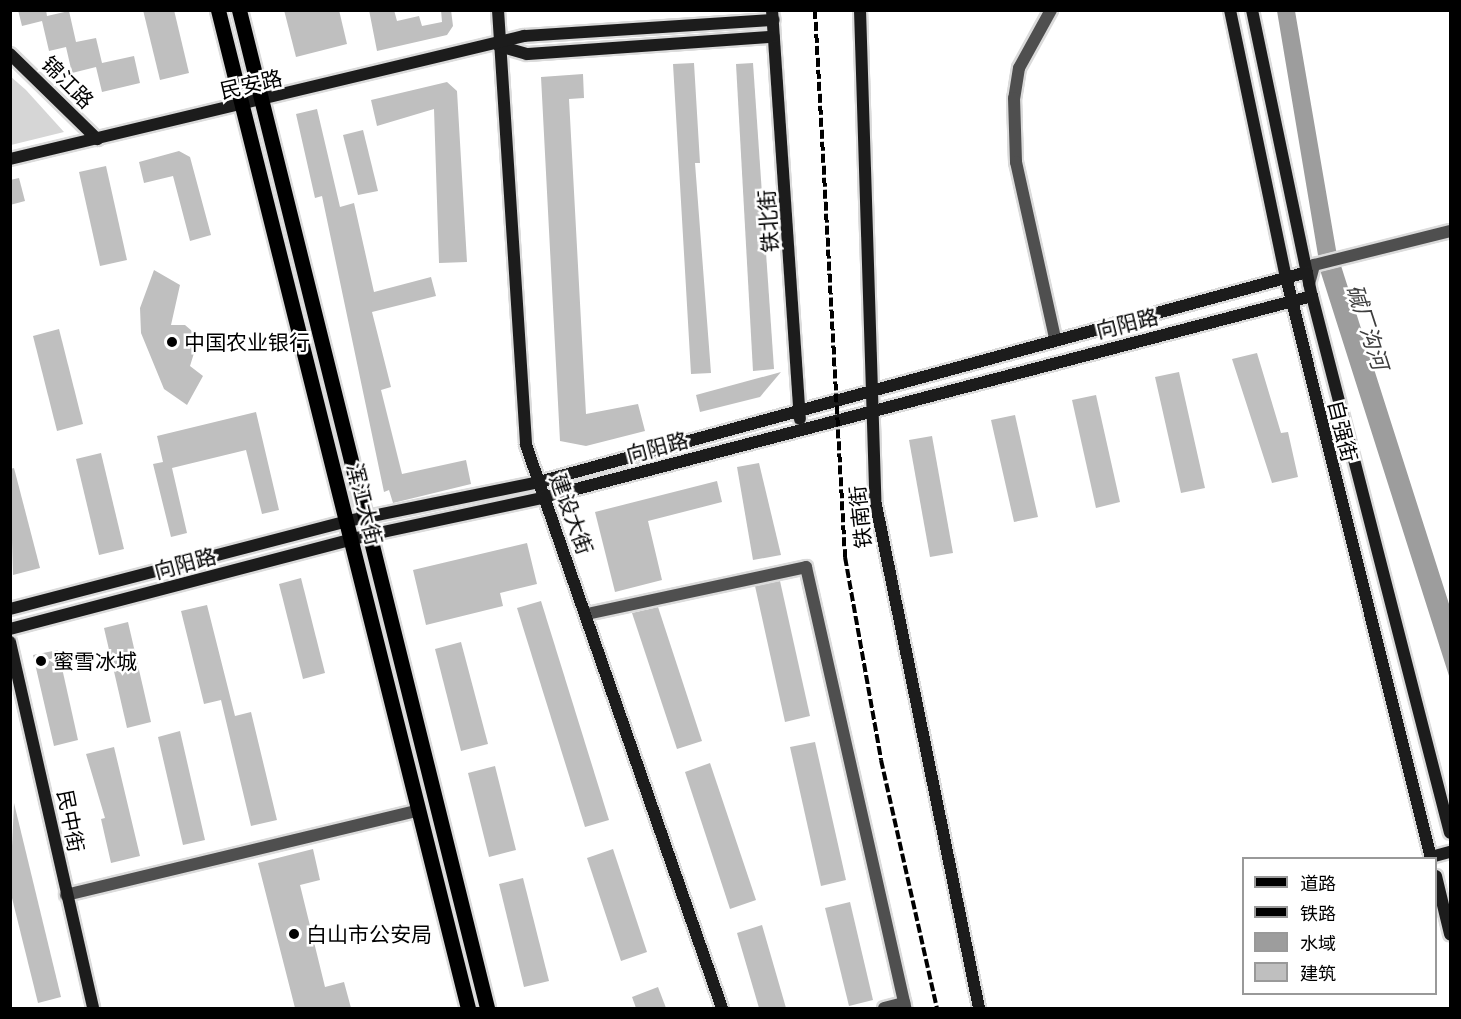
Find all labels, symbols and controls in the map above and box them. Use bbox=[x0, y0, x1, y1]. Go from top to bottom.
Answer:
street label: 锦江路 bbox=[37, 51, 99, 113]
street label: 民安路 bbox=[217, 65, 285, 103]
street label: 铁北街 bbox=[753, 189, 783, 253]
water label: 碱厂沟河 bbox=[1341, 281, 1393, 373]
street label: 向阳路 bbox=[1093, 303, 1161, 343]
place label: 中国农业银行 bbox=[184, 329, 310, 355]
marker: 中国农业银行 bbox=[165, 335, 179, 349]
street label: 自强街 bbox=[1323, 397, 1363, 465]
street label: 向阳路 bbox=[623, 427, 691, 467]
street label: 浑江大街 bbox=[343, 460, 387, 548]
street label: 建设大街 bbox=[546, 470, 598, 558]
street label: 铁南街 bbox=[844, 484, 876, 550]
street label: 向阳路 bbox=[151, 543, 219, 583]
place label: 蜜雪冰城 bbox=[53, 648, 137, 674]
marker: 蜜雪冰城 bbox=[34, 654, 48, 668]
street label: 民中街 bbox=[53, 788, 89, 854]
legend bbox=[1242, 857, 1437, 995]
text: 道路 bbox=[1300, 872, 1336, 895]
text: 铁路 bbox=[1300, 902, 1336, 925]
place label: 白山市公安局 bbox=[306, 921, 432, 947]
marker: 白山市公安局 bbox=[287, 927, 301, 941]
text: 水域 bbox=[1300, 932, 1336, 955]
text: 建筑 bbox=[1300, 962, 1336, 985]

